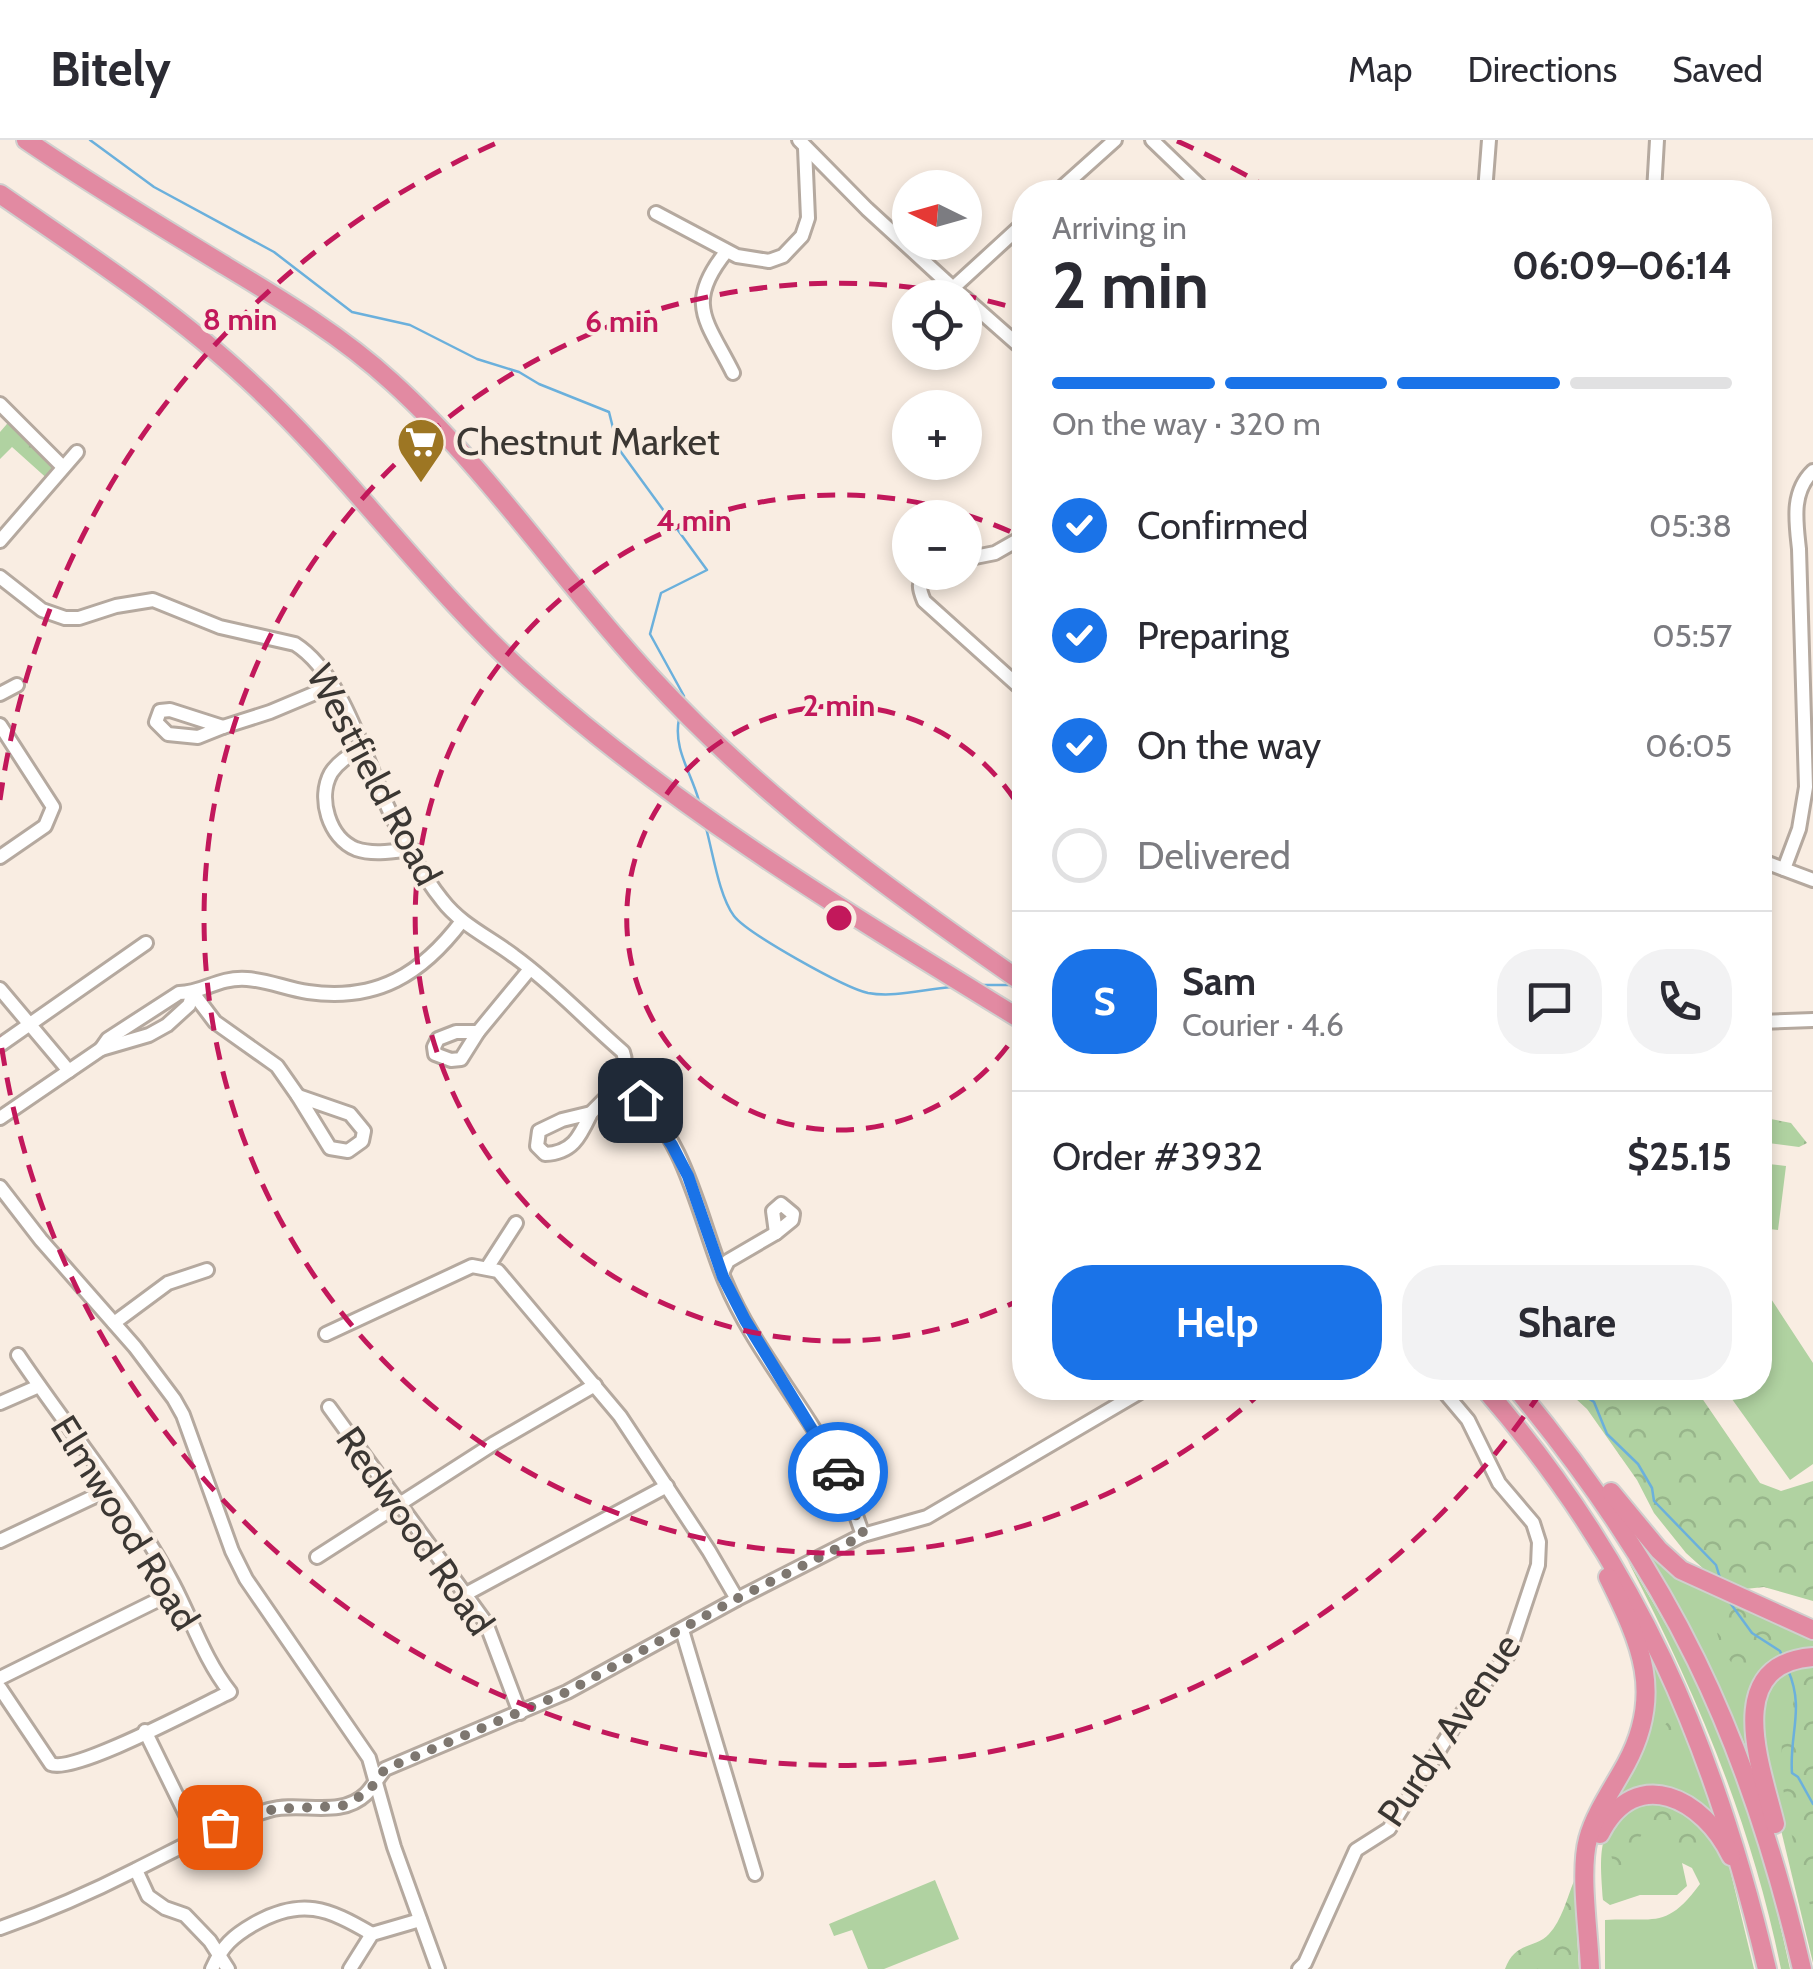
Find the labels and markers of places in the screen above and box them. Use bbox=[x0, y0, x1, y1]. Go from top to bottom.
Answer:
supermarket icon: Chestnut Market bbox=[395, 416, 447, 484]
place label: Chestnut Market bbox=[456, 418, 720, 465]
centre of rings bbox=[821, 900, 857, 936]
pin bbox=[598, 1058, 683, 1143]
pin bbox=[178, 1785, 263, 1870]

